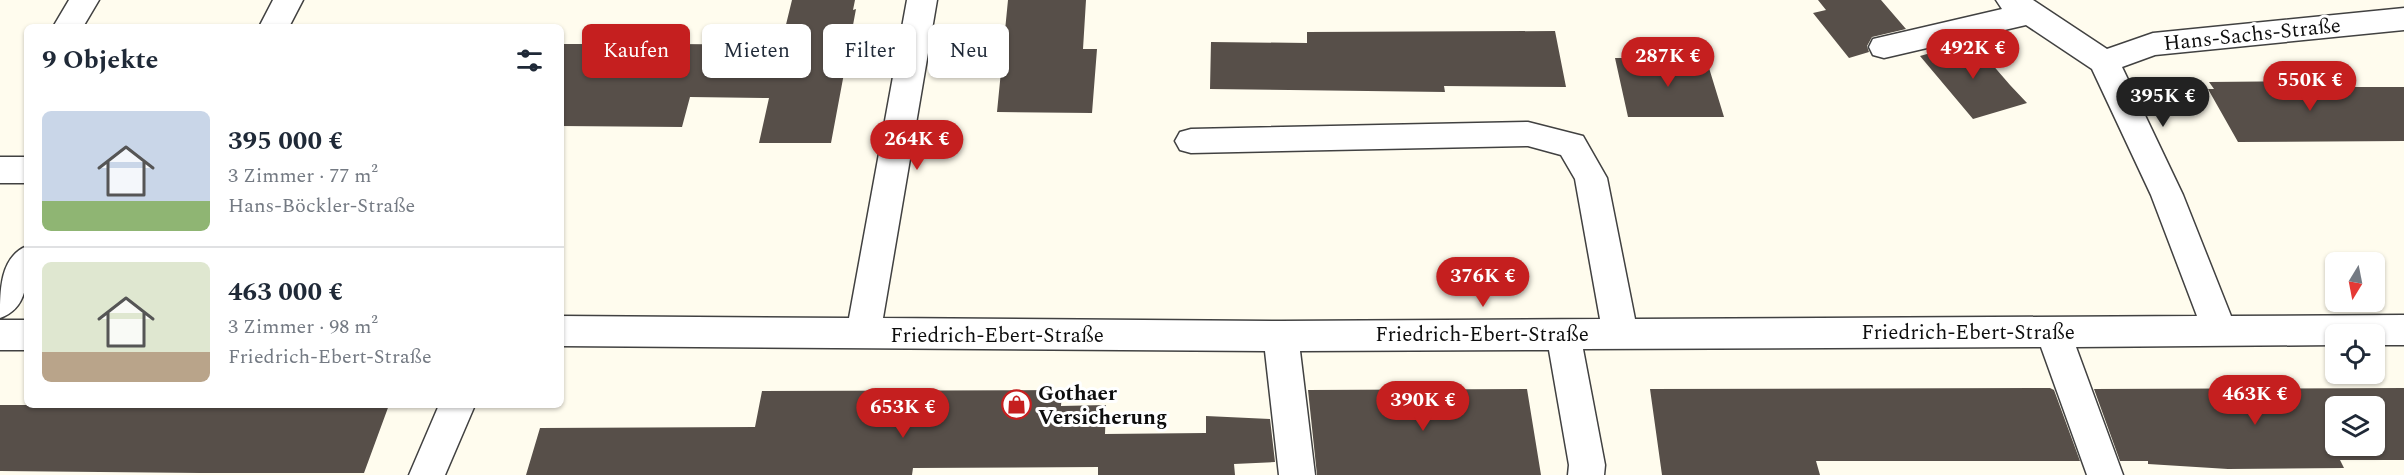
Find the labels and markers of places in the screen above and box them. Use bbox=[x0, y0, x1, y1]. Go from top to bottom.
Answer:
pin: 492K € bbox=[1924, 29, 2022, 80]
pin: 287K € bbox=[1619, 37, 1717, 88]
pin: 550K € bbox=[2261, 61, 2359, 112]
pin: 395K € bbox=[2114, 77, 2212, 128]
pin: 264K € bbox=[868, 120, 966, 171]
pin: 376K € bbox=[1434, 257, 1532, 308]
pin: 463K € bbox=[2206, 375, 2304, 426]
place label: Gothaer Versicherung bbox=[1038, 378, 1167, 434]
pin: 390K € bbox=[1374, 381, 1472, 432]
pin: 653K € bbox=[854, 388, 952, 439]
shop icon: Gothaer Versicherung bbox=[1001, 389, 1033, 421]

